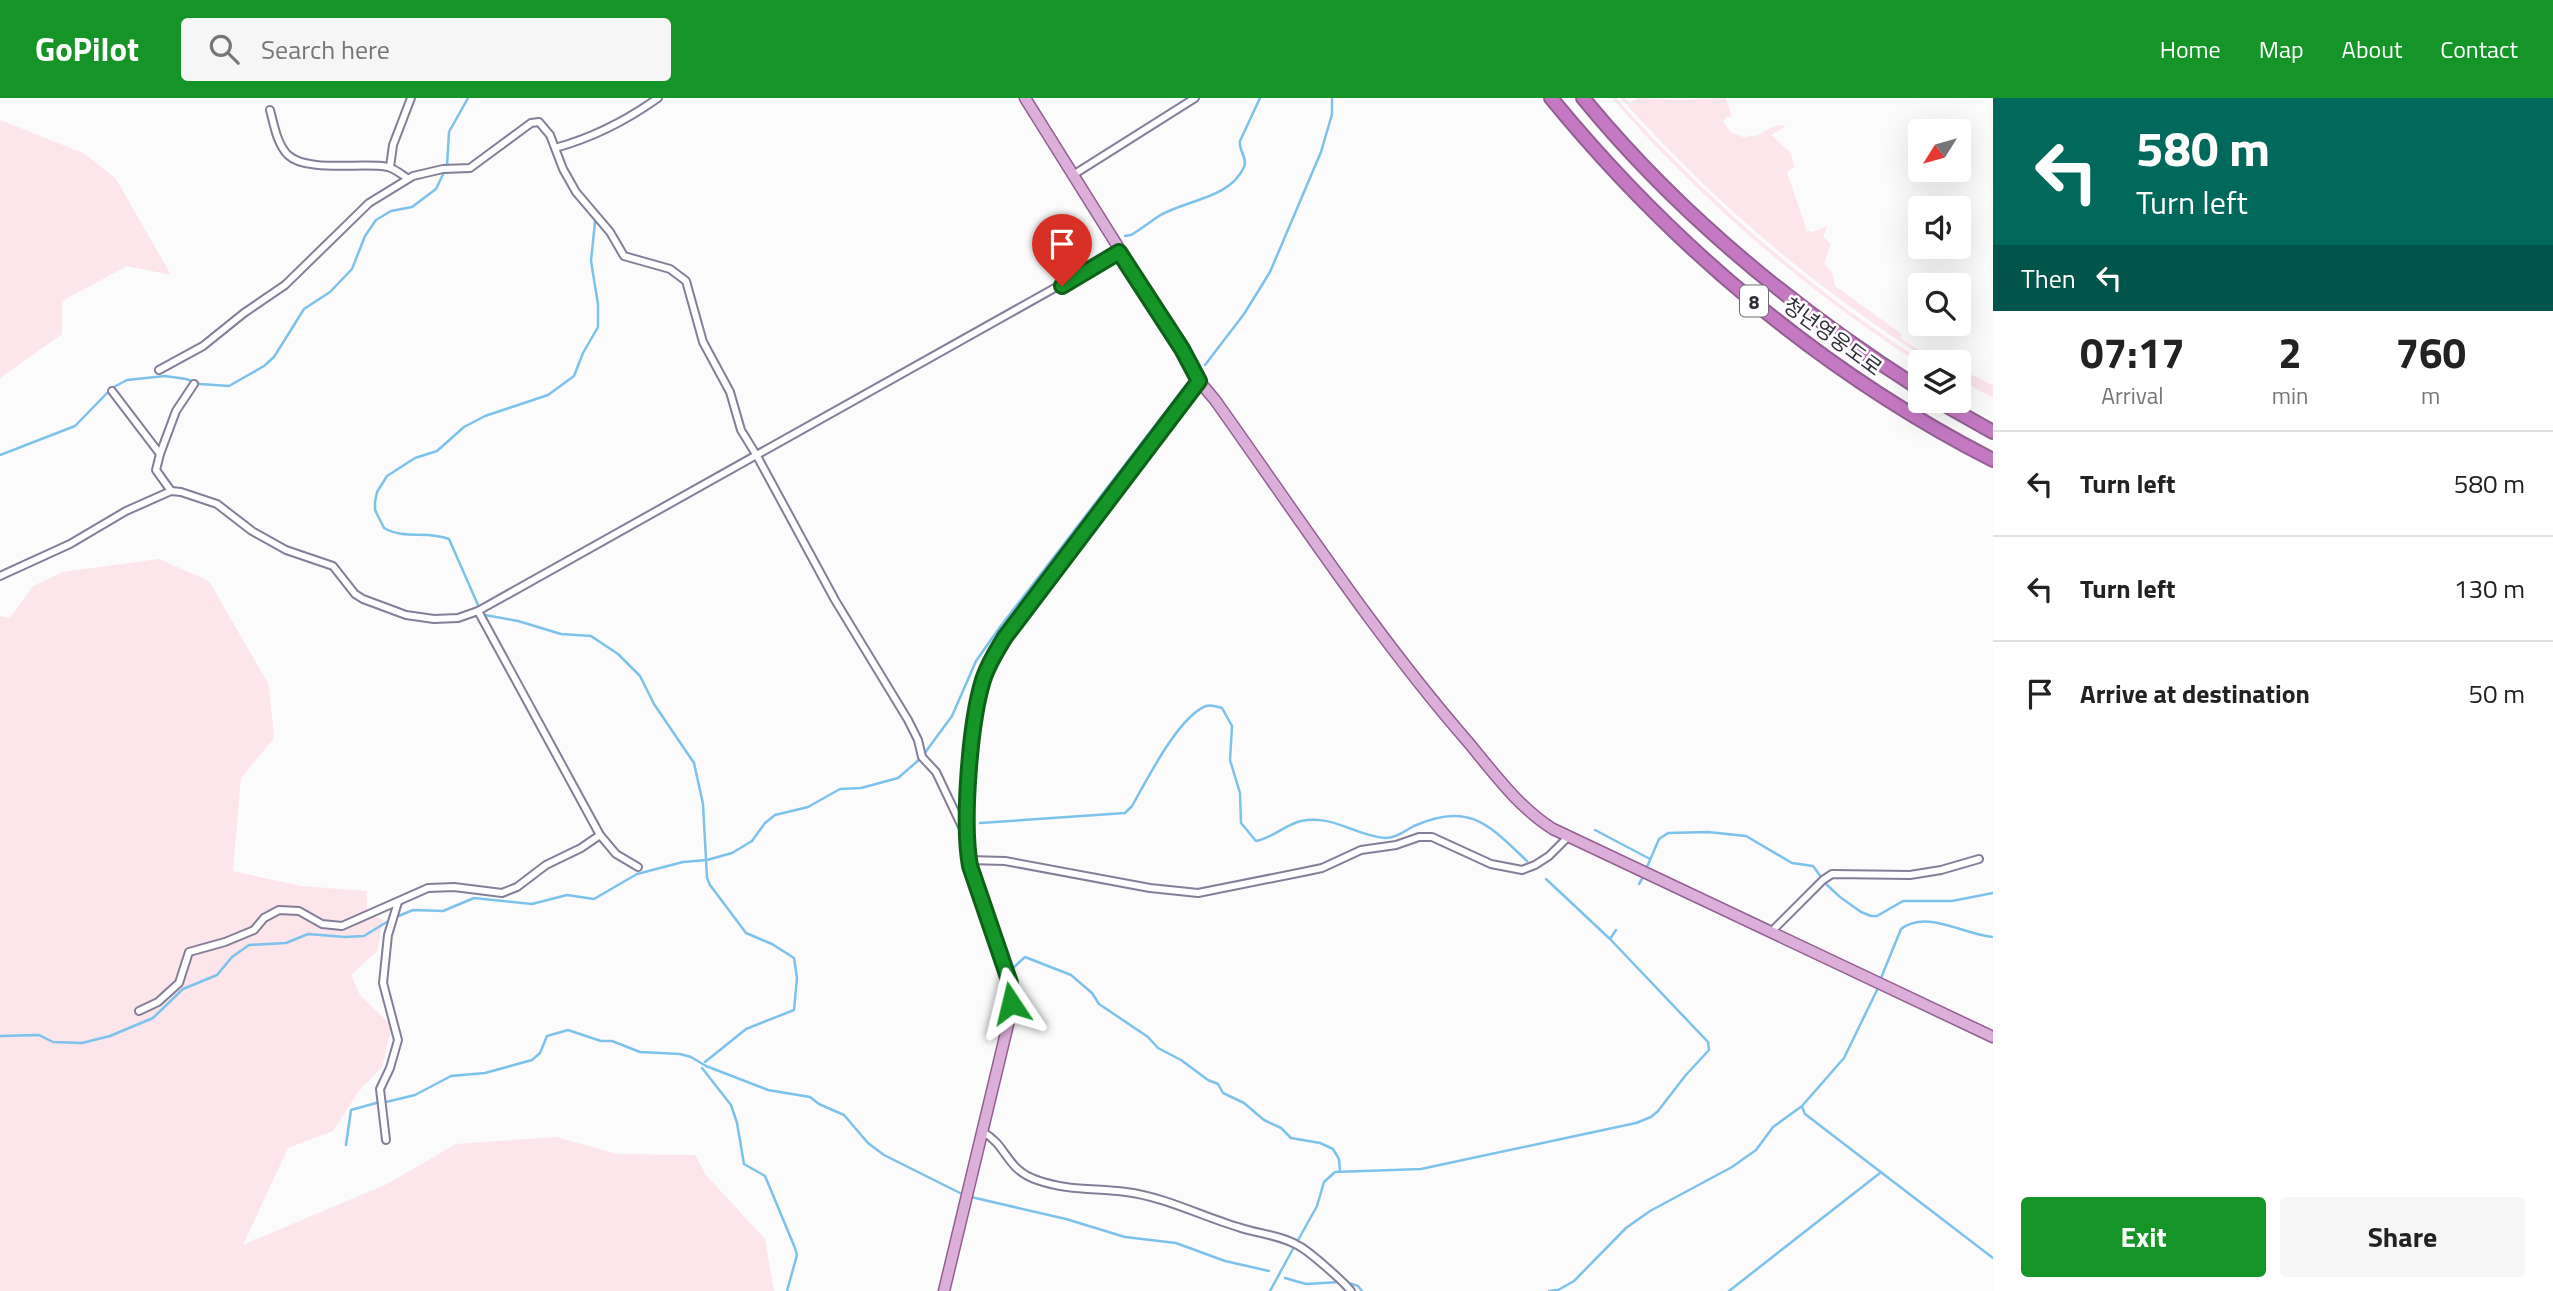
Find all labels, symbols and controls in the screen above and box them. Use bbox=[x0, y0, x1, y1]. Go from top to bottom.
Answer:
search box bbox=[181, 18, 671, 81]
text: GoPilot bbox=[35, 24, 139, 74]
icon: search bbox=[205, 30, 243, 68]
text: Search here bbox=[261, 30, 390, 69]
text: Home bbox=[2160, 31, 2221, 67]
text: Map bbox=[2259, 31, 2304, 67]
text: About bbox=[2342, 31, 2402, 67]
text: Contact bbox=[2440, 31, 2518, 67]
text: 580 m bbox=[2136, 110, 2270, 185]
north arrow bbox=[1908, 119, 1970, 182]
map controls bbox=[1908, 119, 1971, 413]
icon: left bbox=[2021, 126, 2112, 217]
text: Turn left bbox=[2136, 178, 2248, 226]
button: sound bbox=[1908, 196, 1971, 259]
pin bbox=[1032, 214, 1092, 286]
icon: arrive bbox=[1043, 225, 1081, 263]
text: Then bbox=[2021, 259, 2076, 298]
icon: left bbox=[2090, 259, 2128, 297]
button: search bbox=[1908, 273, 1971, 336]
road number: 8 bbox=[1740, 286, 1768, 316]
street label: 청년영웅도로 bbox=[1777, 289, 1889, 383]
text: 07:17 bbox=[2080, 320, 2185, 384]
text: 2 bbox=[2278, 320, 2302, 384]
text: 760 bbox=[2395, 320, 2466, 384]
button: layers bbox=[1908, 350, 1971, 413]
text: Arrival bbox=[2101, 378, 2164, 413]
text: min bbox=[2272, 378, 2308, 413]
text: m bbox=[2421, 378, 2440, 413]
text: Turn left bbox=[2080, 464, 2175, 503]
text: 580 m bbox=[2454, 464, 2525, 503]
icon: left bbox=[2021, 465, 2059, 503]
text: Turn left bbox=[2080, 569, 2175, 608]
text: 130 m bbox=[2454, 569, 2525, 608]
icon: left bbox=[2021, 570, 2059, 608]
text: Arrive at destination bbox=[2080, 674, 2310, 713]
text: 50 m bbox=[2468, 674, 2525, 713]
icon: arrive bbox=[2021, 675, 2059, 713]
position arrow bbox=[974, 966, 1048, 1040]
button: Exit bbox=[2021, 1197, 2266, 1277]
button: Share bbox=[2280, 1197, 2525, 1277]

